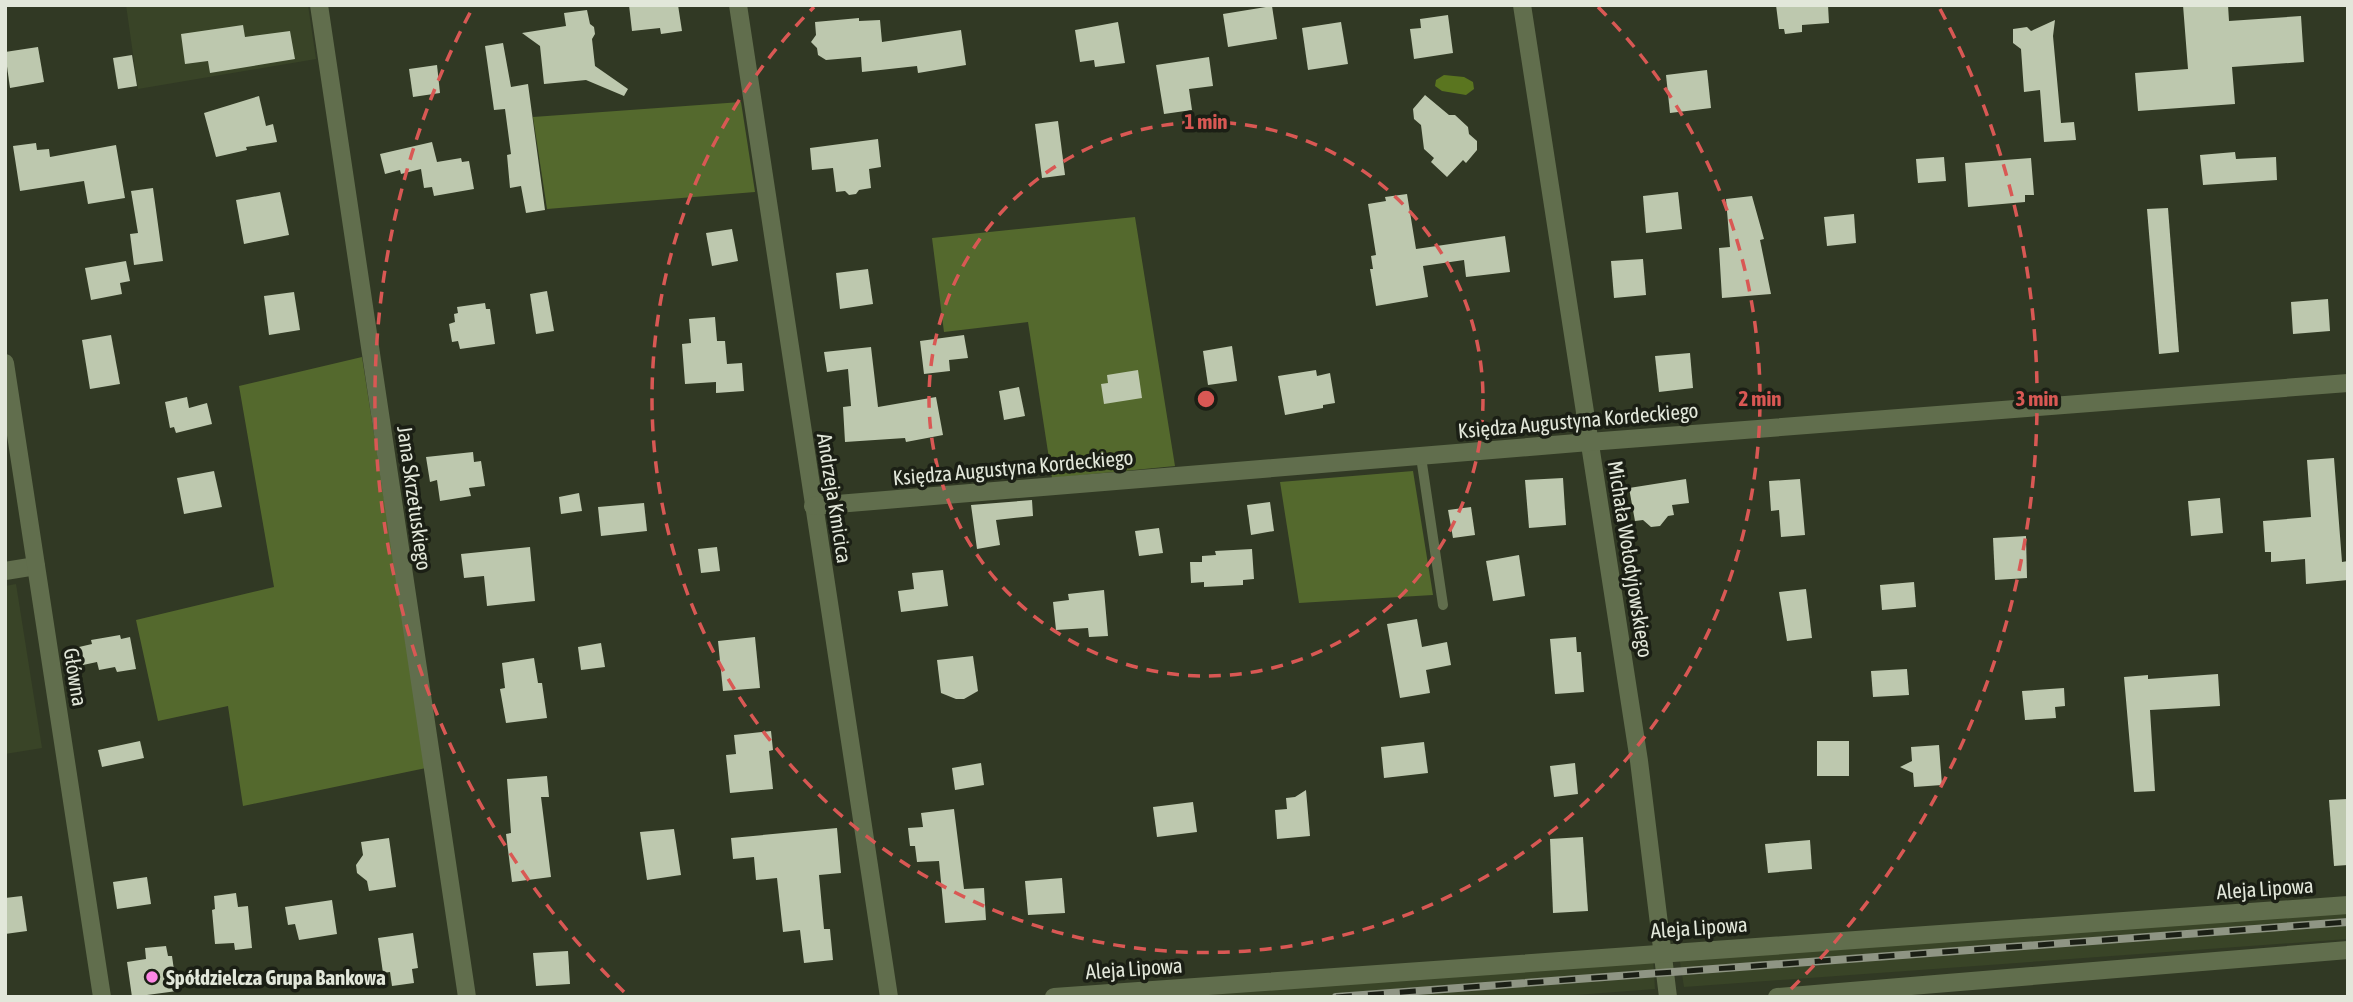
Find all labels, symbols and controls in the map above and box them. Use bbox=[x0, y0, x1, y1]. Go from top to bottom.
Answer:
text: 1 min bbox=[1185, 109, 1227, 133]
text: 2 min bbox=[1739, 386, 1781, 410]
text: 3 min bbox=[2016, 386, 2058, 410]
centre of rings bbox=[1194, 387, 1218, 411]
street label: Księdza Augustyna Kordeckiego bbox=[1457, 398, 1699, 442]
street label: Jana Skrzetuskiego bbox=[393, 424, 437, 572]
street label: Andrzeja Kmicica bbox=[813, 431, 857, 565]
street label: Księdza Augustyna Kordeckiego bbox=[892, 445, 1134, 489]
street label: Michała Wołodyjowskiego bbox=[1604, 459, 1658, 659]
street label: Główna bbox=[60, 646, 92, 708]
street label: Aleja Lipowa bbox=[2216, 873, 2314, 903]
street label: Aleja Lipowa bbox=[1650, 912, 1748, 942]
street label: Aleja Lipowa bbox=[1085, 953, 1183, 983]
place label: Spółdzielcza Grupa Bankowa bbox=[166, 965, 386, 989]
marker: Spółdzielcza Grupa Bankowa bbox=[144, 969, 160, 985]

